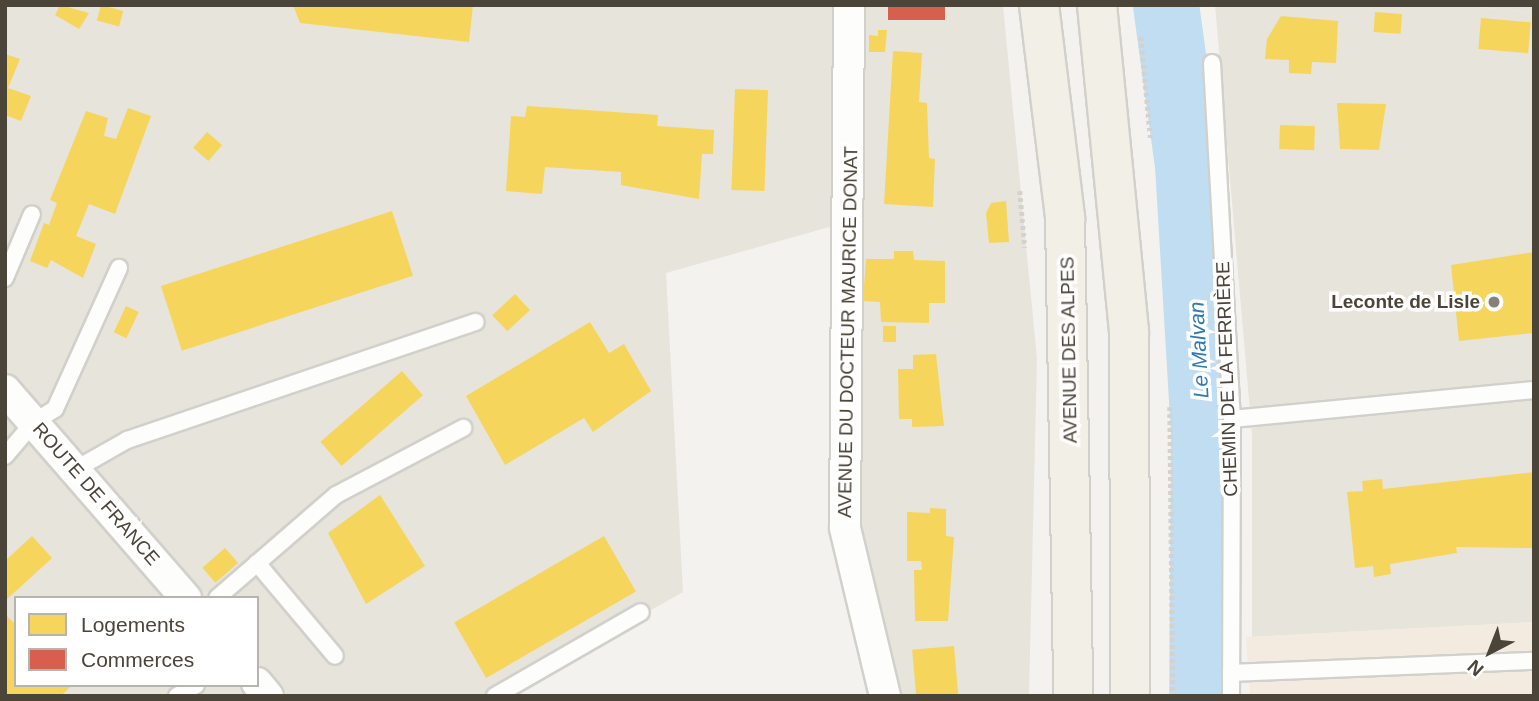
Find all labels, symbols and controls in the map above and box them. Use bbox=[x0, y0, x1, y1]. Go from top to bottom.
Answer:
street label: AVENUE DU DOCTEUR MAURICE DONAT bbox=[833, 146, 863, 518]
street label: AVENUE DES ALPES bbox=[1056, 256, 1082, 444]
street label: CHEMIN DE LA FERRIÈRE bbox=[1211, 260, 1243, 498]
place label: Leconte de Lisle bbox=[1331, 291, 1480, 313]
marker: Leconte de Lisle bbox=[1486, 294, 1502, 310]
water label: Le Malvan bbox=[1184, 301, 1214, 399]
street label: ROUTE DE FRANCE bbox=[28, 418, 164, 570]
legend bbox=[14, 596, 259, 687]
text: Logements bbox=[81, 613, 185, 636]
north arrow bbox=[1455, 617, 1525, 687]
text: Commerces bbox=[81, 648, 194, 671]
text: N bbox=[1463, 656, 1488, 680]

